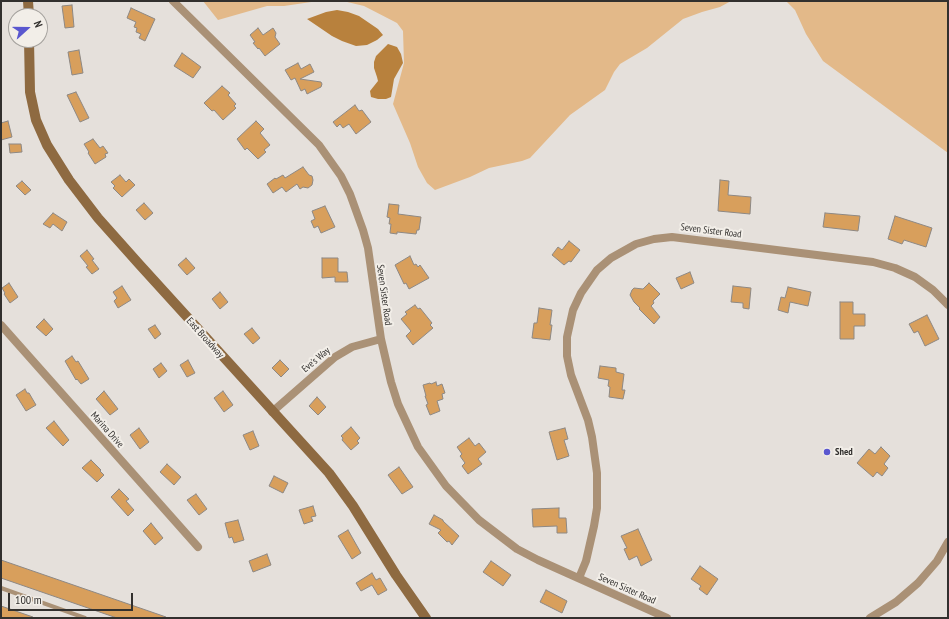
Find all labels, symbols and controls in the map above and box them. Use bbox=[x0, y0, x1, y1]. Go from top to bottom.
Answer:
north arrow bbox=[8, 8, 48, 48]
text: N bbox=[31, 19, 46, 29]
street label: Seven Sister Road bbox=[680, 221, 742, 241]
street label: Seven Sister Road bbox=[374, 264, 394, 326]
street label: East Broadway bbox=[184, 315, 226, 361]
street label: Eve's Way bbox=[299, 345, 333, 375]
street label: Marina Drive bbox=[88, 410, 126, 450]
place label: Shed bbox=[835, 446, 853, 458]
marker: Shed bbox=[822, 447, 832, 457]
street label: Seven Sister Road bbox=[597, 571, 657, 607]
scale bar bbox=[10, 585, 135, 611]
text: 100 m bbox=[15, 592, 42, 607]

